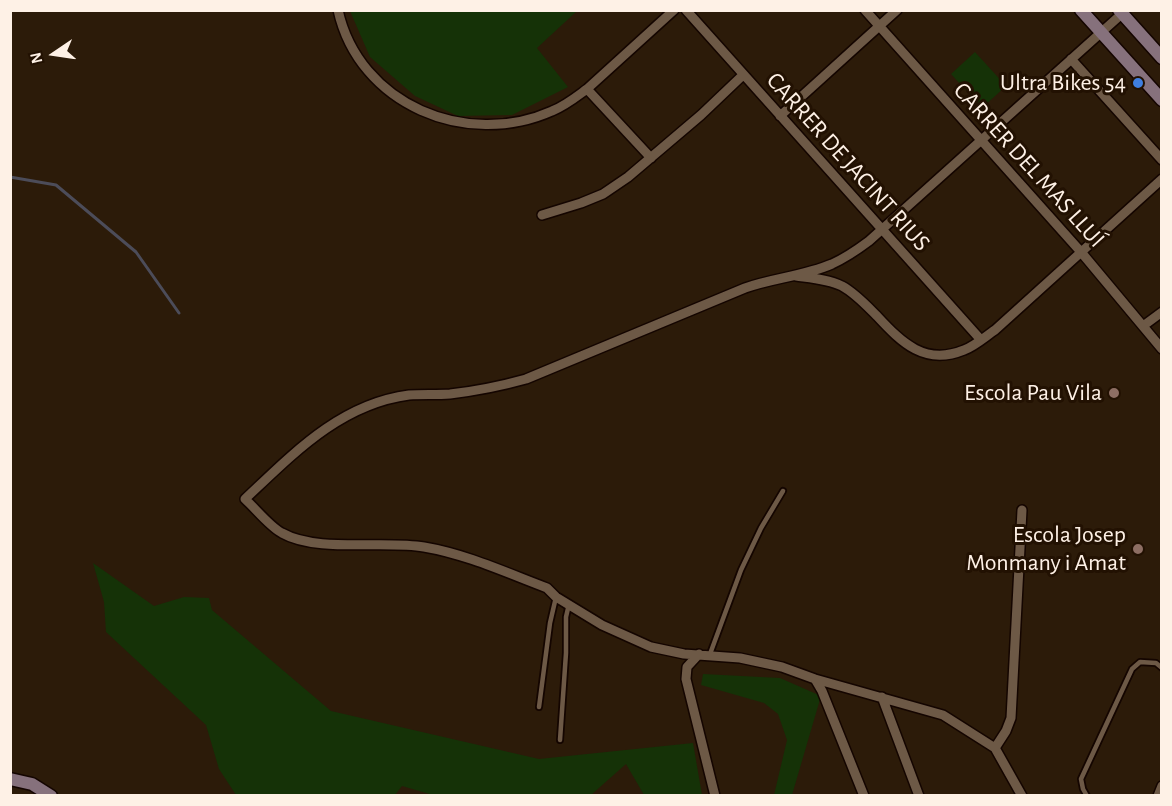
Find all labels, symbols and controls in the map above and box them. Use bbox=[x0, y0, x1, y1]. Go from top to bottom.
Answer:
north arrow bbox=[24, 24, 84, 84]
text: N bbox=[27, 51, 46, 65]
street label: CARRER DE JACINT RIUS bbox=[760, 67, 936, 257]
place label: Ultra Bikes 54 bbox=[1000, 69, 1126, 97]
street label: CARRER DEL MAS LLUÍ bbox=[947, 76, 1111, 254]
marker: Ultra Bikes 54 bbox=[1131, 76, 1145, 90]
place label: Escola Pau Vila bbox=[964, 379, 1102, 407]
marker: Escola Pau Vila bbox=[1107, 386, 1121, 400]
place label: Escola Josep Monmany i Amat bbox=[966, 521, 1126, 577]
marker: Escola Josep Monmany i Amat bbox=[1131, 542, 1145, 556]

